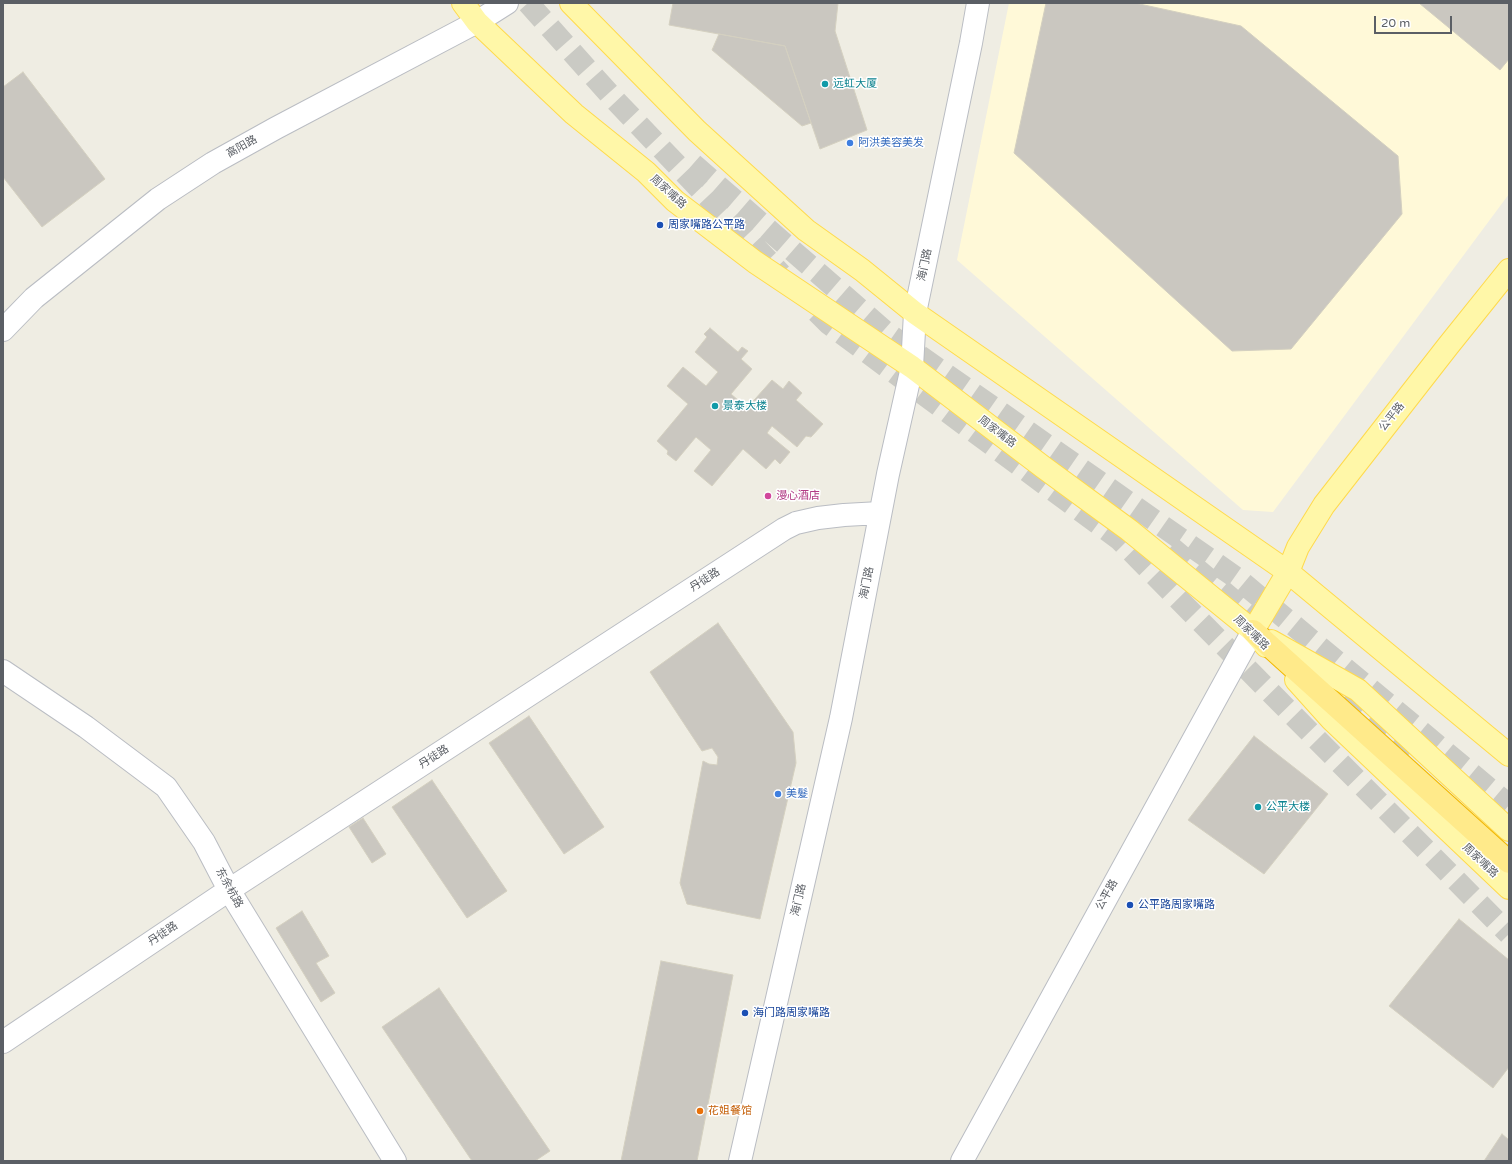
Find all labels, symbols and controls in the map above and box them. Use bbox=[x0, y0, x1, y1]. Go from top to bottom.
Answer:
scale bar bbox=[1376, 8, 1454, 34]
text: 20 m bbox=[1381, 16, 1410, 30]
place label: 远虹大厦 bbox=[833, 77, 877, 91]
marker: 远虹大厦 bbox=[820, 79, 830, 89]
street label: 高阳路 bbox=[224, 133, 260, 161]
place label: 阿洪美容美发 bbox=[858, 136, 924, 150]
marker: 阿洪美容美发 bbox=[845, 138, 855, 148]
street label: 周家嘴路 bbox=[647, 172, 689, 212]
place label: 周家嘴路公平路 bbox=[668, 218, 745, 232]
marker: 周家嘴路公平路 bbox=[655, 220, 665, 230]
street label: 海门路 bbox=[915, 247, 935, 283]
place label: 景泰大楼 bbox=[723, 399, 767, 413]
street label: 公平路 bbox=[1377, 400, 1407, 434]
marker: 景泰大楼 bbox=[710, 401, 720, 411]
street label: 周家嘴路 bbox=[975, 413, 1019, 451]
place label: 漫心酒店 bbox=[776, 489, 820, 503]
marker: 漫心酒店 bbox=[763, 491, 773, 501]
street label: 丹徒路 bbox=[688, 565, 722, 595]
street label: 海门路 bbox=[857, 566, 877, 600]
street label: 周家嘴路 bbox=[1231, 613, 1271, 653]
street label: 丹徒路 bbox=[417, 742, 451, 772]
place label: 美髮 bbox=[786, 787, 808, 801]
marker: 美髮 bbox=[773, 789, 783, 799]
place label: 公平大楼 bbox=[1266, 800, 1310, 814]
marker: 公平大楼 bbox=[1253, 802, 1263, 812]
street label: 周家嘴路 bbox=[1459, 841, 1501, 881]
street label: 东余杭路 bbox=[213, 866, 245, 910]
street label: 公平路 bbox=[1093, 877, 1121, 913]
street label: 海门路 bbox=[789, 882, 809, 918]
place label: 公平路周家嘴路 bbox=[1138, 898, 1215, 912]
marker: 公平路周家嘴路 bbox=[1125, 900, 1135, 910]
street label: 丹徒路 bbox=[146, 919, 180, 949]
place label: 海门路周家嘴路 bbox=[753, 1006, 830, 1020]
marker: 海门路周家嘴路 bbox=[740, 1008, 750, 1018]
place label: 花姐餐馆 bbox=[708, 1104, 752, 1118]
marker: 花姐餐馆 bbox=[695, 1106, 705, 1116]

